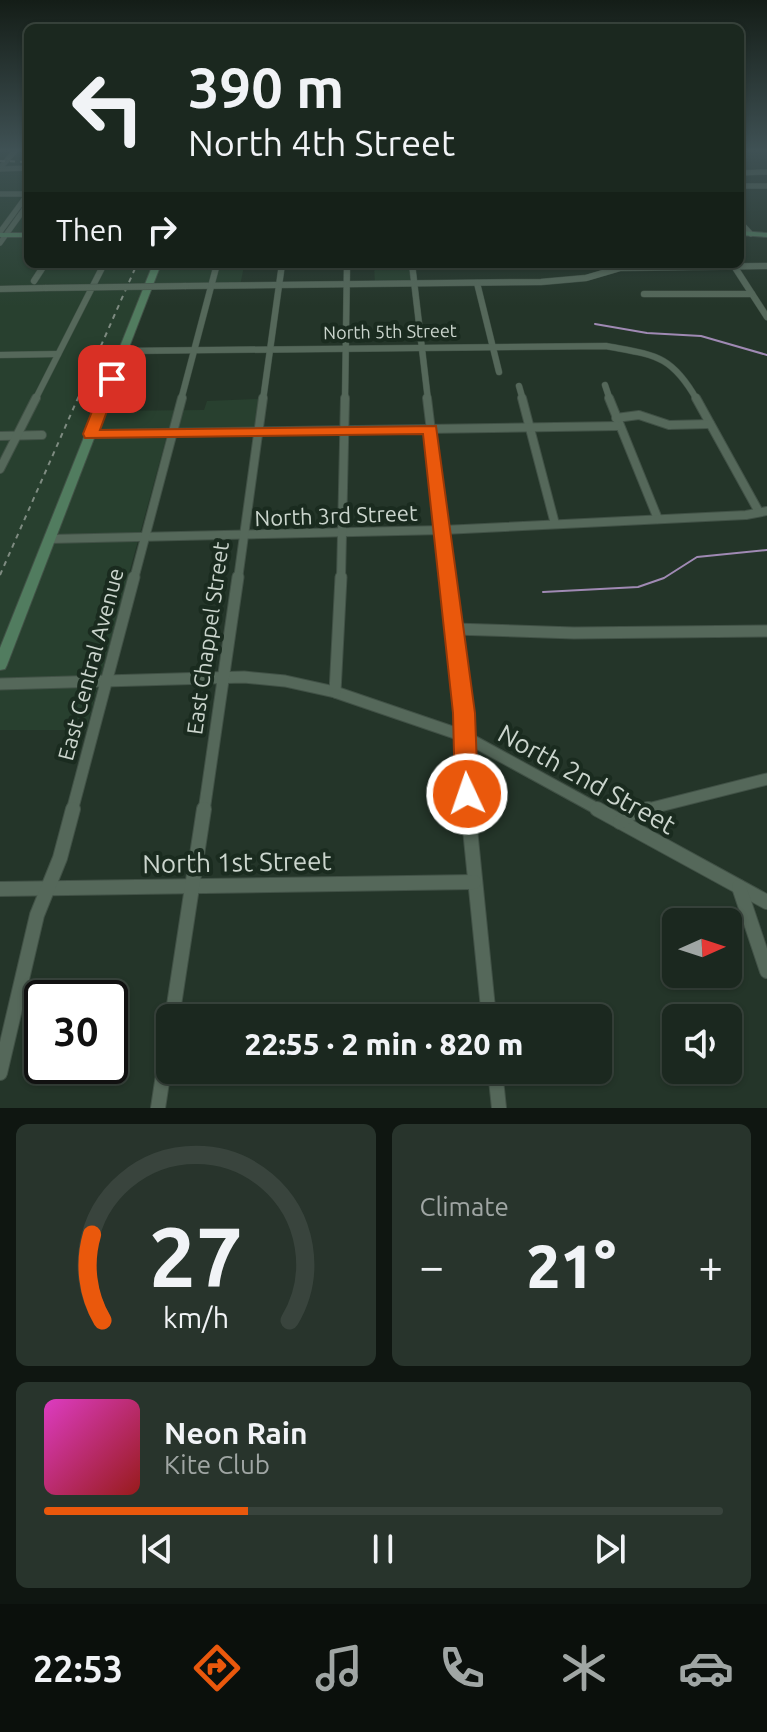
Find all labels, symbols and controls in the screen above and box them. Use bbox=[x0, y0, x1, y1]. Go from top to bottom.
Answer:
icon: left bbox=[56, 56, 160, 160]
text: 390 m bbox=[188, 56, 344, 119]
text: North 4th Street bbox=[188, 122, 455, 163]
icon: right bbox=[140, 208, 184, 252]
text: Then bbox=[56, 213, 124, 247]
street label: North 5th Street bbox=[323, 320, 457, 342]
pin bbox=[78, 345, 146, 413]
icon: arrive bbox=[90, 357, 134, 401]
street label: North 3rd Street bbox=[254, 500, 418, 530]
street label: East Chappel Street bbox=[181, 540, 233, 736]
street label: East Central Avenue bbox=[52, 565, 128, 763]
street label: North 2nd Street bbox=[493, 718, 681, 840]
position arrow bbox=[425, 752, 509, 836]
street label: North 1st Street bbox=[142, 846, 332, 878]
north arrow bbox=[662, 908, 742, 988]
map controls bbox=[662, 908, 742, 1084]
speed limit sign: 30 bbox=[24, 980, 128, 1084]
button: sound bbox=[662, 1004, 742, 1084]
text: 22:55 · 2 min · 820 m bbox=[245, 1027, 523, 1061]
text: Climate bbox=[420, 1192, 509, 1221]
text: 27 bbox=[149, 1209, 243, 1303]
text: 21° bbox=[527, 1232, 616, 1299]
text: − bbox=[420, 1241, 444, 1290]
text: + bbox=[698, 1241, 723, 1290]
text: km/h bbox=[163, 1301, 229, 1333]
text: Neon Rain bbox=[164, 1416, 308, 1450]
text: Kite Club bbox=[164, 1450, 270, 1479]
icon: previous bbox=[135, 1527, 179, 1571]
icon: pause bbox=[361, 1527, 405, 1571]
icon: next bbox=[588, 1527, 632, 1571]
icon: directions bbox=[189, 1640, 245, 1696]
icon: music bbox=[311, 1640, 367, 1696]
icon: phone bbox=[434, 1640, 490, 1696]
icon: climate bbox=[556, 1640, 612, 1696]
icon: car bbox=[678, 1640, 734, 1696]
text: 22:53 bbox=[33, 1648, 123, 1689]

